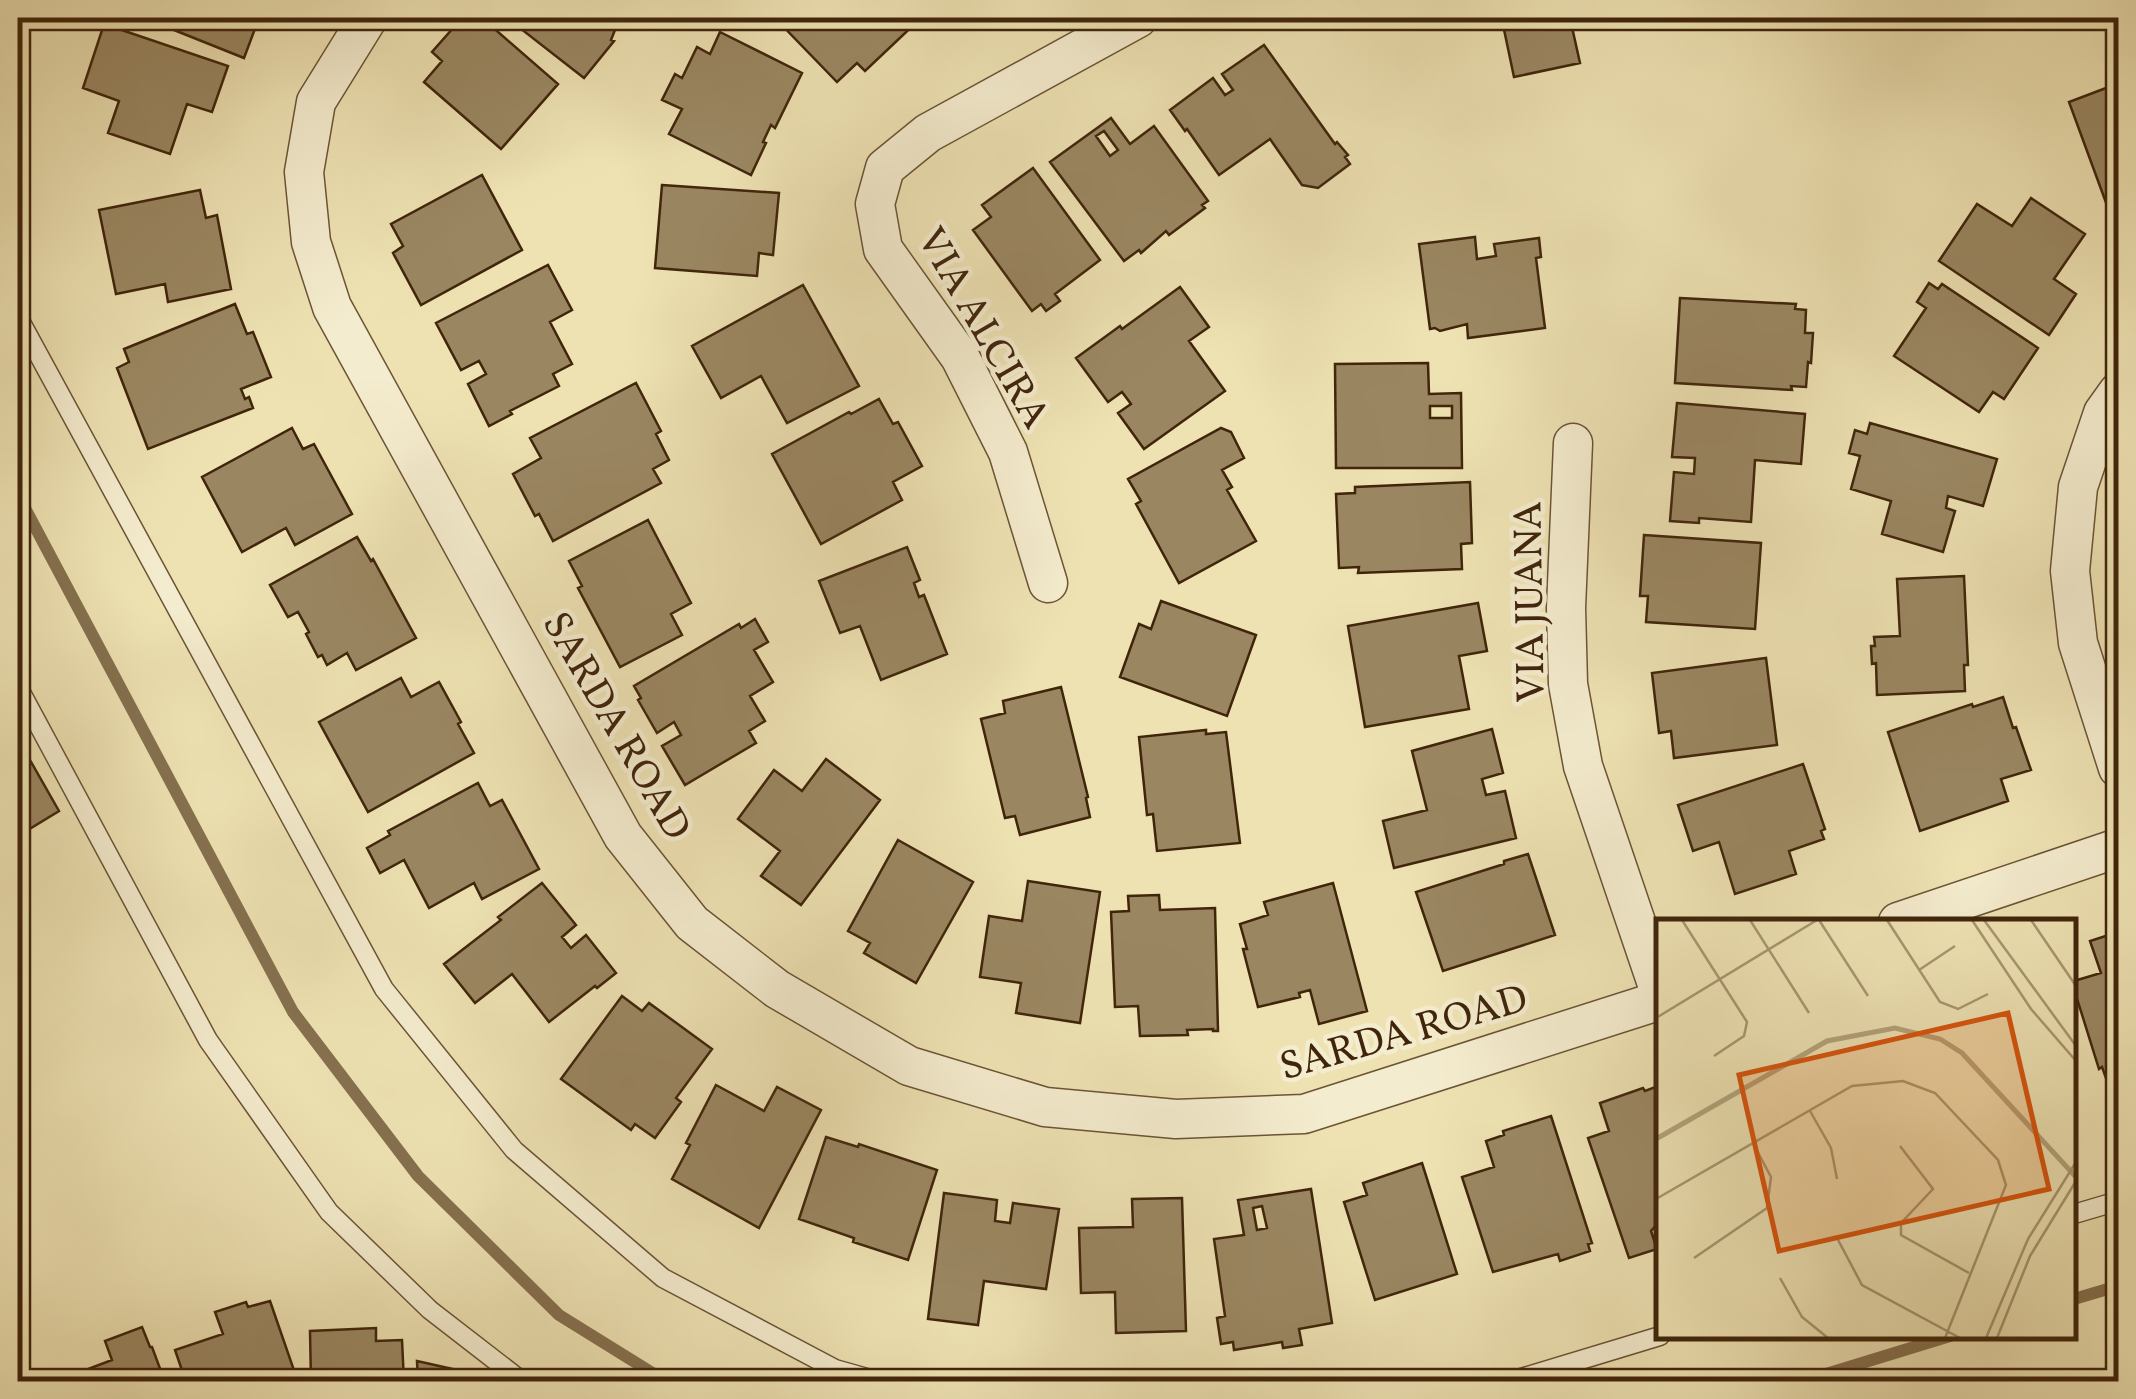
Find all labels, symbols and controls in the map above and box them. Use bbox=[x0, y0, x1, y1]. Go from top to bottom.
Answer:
street label: VIA ALCIRA bbox=[901, 218, 1062, 440]
street label: VIA JUANA bbox=[1502, 501, 1562, 703]
street label: SARDA ROAD bbox=[526, 602, 703, 852]
inset map bbox=[1656, 919, 2076, 1339]
street label: SARDA ROAD bbox=[1274, 973, 1535, 1097]

